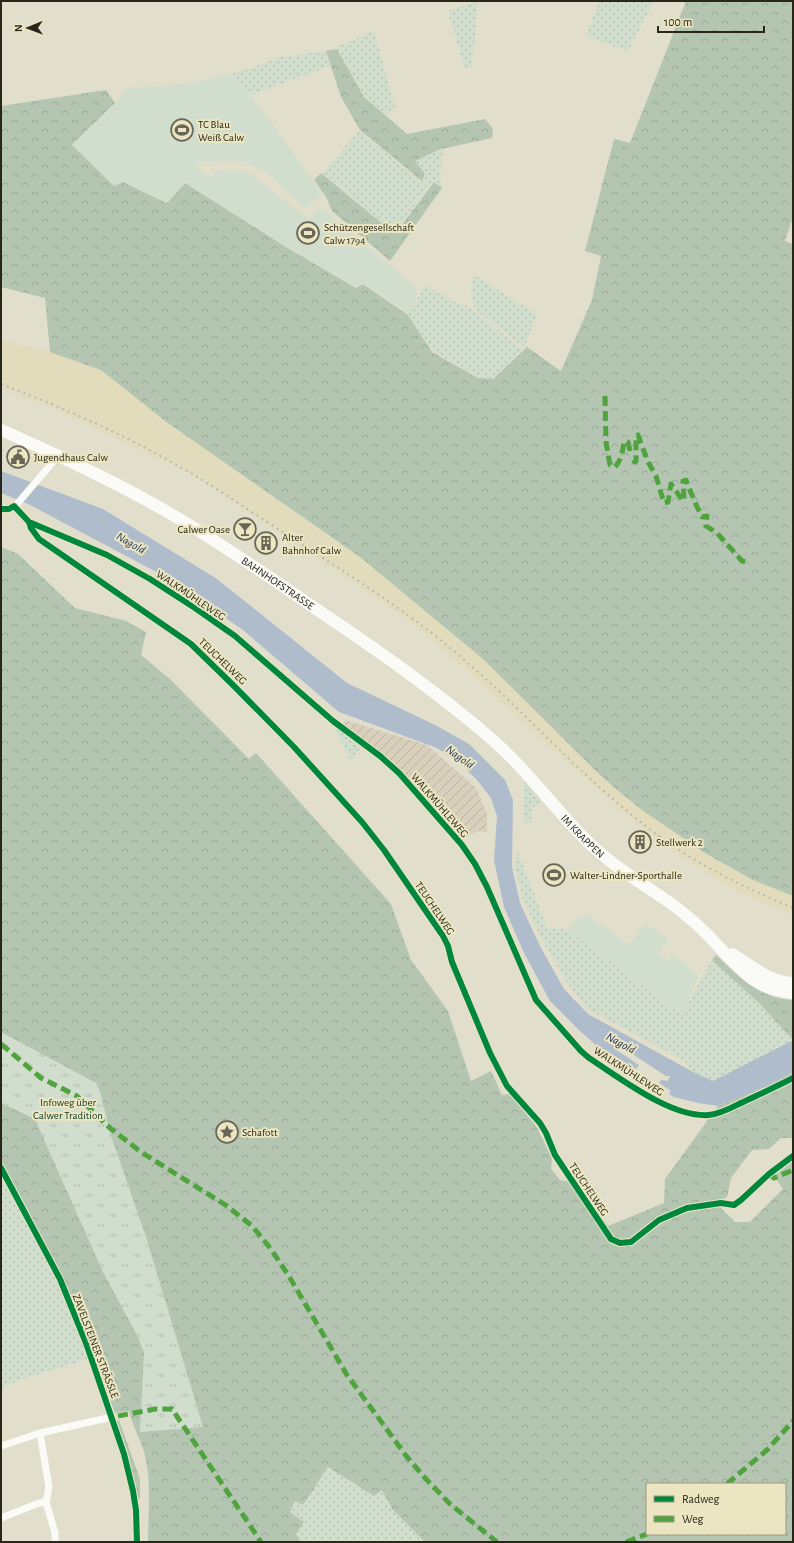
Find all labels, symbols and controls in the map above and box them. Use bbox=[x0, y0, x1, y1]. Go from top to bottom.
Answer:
north arrow bbox=[8, 8, 48, 48]
scale bar bbox=[658, 8, 764, 34]
text: 100 m bbox=[664, 16, 692, 28]
text: N bbox=[13, 24, 24, 32]
sports icon: TC Blau Weiß Calw bbox=[169, 117, 195, 143]
place label: TC Blau Weiß Calw bbox=[198, 119, 245, 143]
sports icon: Schützengesellschaft Calw 1794 bbox=[295, 220, 321, 246]
place label: Schützengesellschaft Calw 1794 bbox=[324, 222, 415, 246]
public building icon: Jugendhaus Calw bbox=[5, 444, 31, 470]
place label: Jugendhaus Calw bbox=[34, 452, 109, 463]
bar icon: Calwer Oase bbox=[232, 516, 258, 542]
place label: Calwer Oase bbox=[178, 524, 230, 535]
water label: Nagold bbox=[114, 530, 148, 556]
building icon: Alter Bahnhof Calw bbox=[253, 530, 279, 556]
place label: Alter Bahnhof Calw bbox=[282, 532, 342, 556]
street label: BAHNHOFSTRASSE bbox=[239, 555, 317, 612]
street label: WALKMÜHLEWEG bbox=[154, 568, 227, 623]
street label: TEUCHELWEG bbox=[197, 636, 249, 687]
water label: Nagold bbox=[444, 743, 477, 771]
street label: WALKMÜHLEWEG bbox=[409, 771, 470, 840]
street label: IM KRAPPEN bbox=[559, 812, 606, 860]
building icon: Stellwerk 2 bbox=[627, 829, 653, 855]
place label: Stellwerk 2 bbox=[656, 837, 703, 848]
sports icon: Walter-Lindner-Sporthalle bbox=[541, 862, 567, 888]
place label: Walter-Lindner-Sporthalle bbox=[570, 870, 682, 881]
street label: TEUCHELWEG bbox=[413, 880, 456, 937]
water label: Nagold bbox=[604, 1030, 638, 1056]
street label: WALKMÜHLEWEG bbox=[592, 1045, 666, 1098]
park label: Infoweg über Calwer Tradition bbox=[33, 1097, 103, 1121]
place icon: Schafott bbox=[214, 1119, 240, 1145]
place label: Schafott bbox=[242, 1127, 278, 1138]
street label: TEUCHELWEG bbox=[567, 1161, 610, 1218]
street label: ZAVELSTEINER STRÄSSLE bbox=[71, 1293, 121, 1400]
legend bbox=[646, 1483, 786, 1535]
text: Radweg bbox=[682, 1493, 719, 1505]
text: Weg bbox=[682, 1513, 704, 1525]

